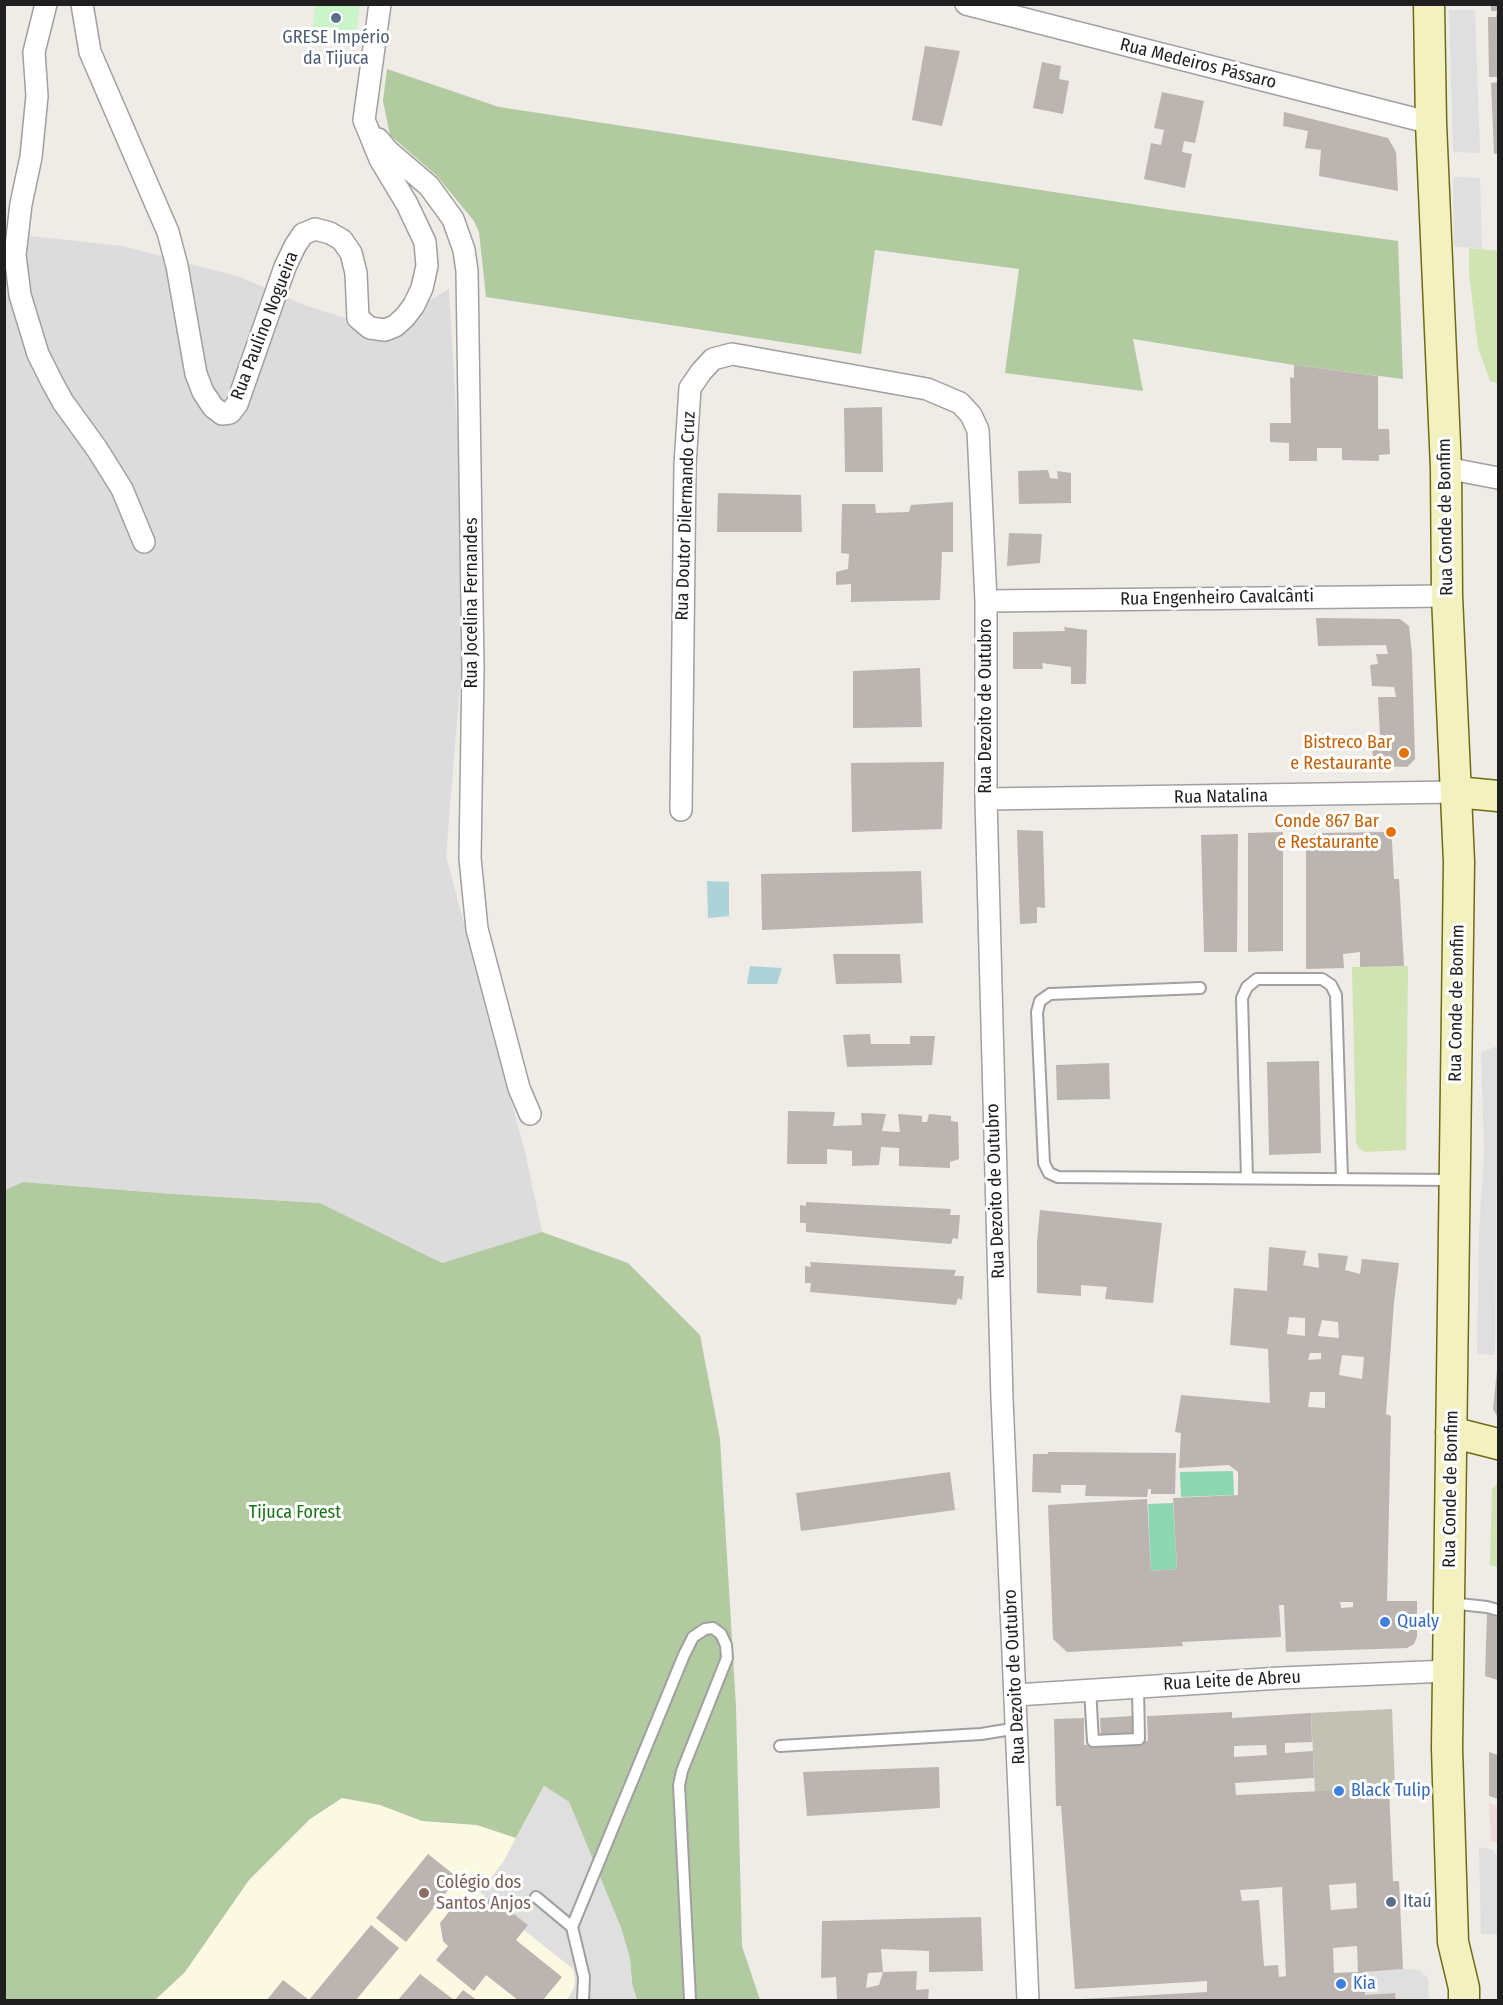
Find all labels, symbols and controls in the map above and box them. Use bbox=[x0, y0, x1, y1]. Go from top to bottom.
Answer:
marker: GRESE Império da Tijuca bbox=[329, 11, 343, 25]
place label: GRESE Império da Tijuca bbox=[282, 27, 390, 70]
street label: Rua Medeiros Pássaro bbox=[1118, 34, 1278, 94]
street label: Rua Paulino Nogueira bbox=[227, 249, 303, 403]
street label: Rua Doutor Dilermando Cruz bbox=[672, 411, 700, 621]
street label: Rua Conde de Bonfim bbox=[1434, 438, 1458, 596]
street label: Rua Jocelina Fernandes bbox=[461, 517, 483, 689]
street label: Rua Engenheiro Cavalcânti bbox=[1120, 586, 1314, 610]
street label: Rua Dezoito de Outubro bbox=[975, 618, 997, 794]
place label: Bistreco Bar e Restaurante bbox=[1290, 732, 1392, 774]
marker: Bistreco Bar e Restaurante bbox=[1397, 746, 1411, 760]
street label: Rua Natalina bbox=[1174, 785, 1268, 809]
place label: Conde 867 Bar e Restaurante bbox=[1274, 811, 1379, 854]
marker: Conde 867 Bar e Restaurante bbox=[1384, 825, 1398, 839]
street label: Rua Conde de Bonfim bbox=[1445, 924, 1469, 1082]
street label: Rua Dezoito de Outubro bbox=[982, 1103, 1010, 1279]
street label: Rua Conde de Bonfim bbox=[1439, 1410, 1463, 1568]
park label: Tijuca Forest bbox=[249, 1502, 341, 1524]
street label: Rua Dezoito de Outubro bbox=[1000, 1589, 1030, 1765]
place label: Qualy bbox=[1397, 1611, 1439, 1633]
marker: Qualy bbox=[1378, 1615, 1392, 1629]
street label: Rua Leite de Abreu bbox=[1163, 1667, 1301, 1695]
place label: Black Tulip bbox=[1351, 1780, 1431, 1802]
marker: Black Tulip bbox=[1332, 1784, 1346, 1798]
place label: Colégio dos Santos Anjos bbox=[436, 1872, 531, 1914]
marker: Colégio dos Santos Anjos bbox=[417, 1886, 431, 1900]
place label: Itaú bbox=[1403, 1891, 1432, 1913]
marker: Itaú bbox=[1384, 1895, 1398, 1909]
place label: Kia bbox=[1353, 1973, 1376, 1995]
marker: Kia bbox=[1334, 1977, 1348, 1991]

